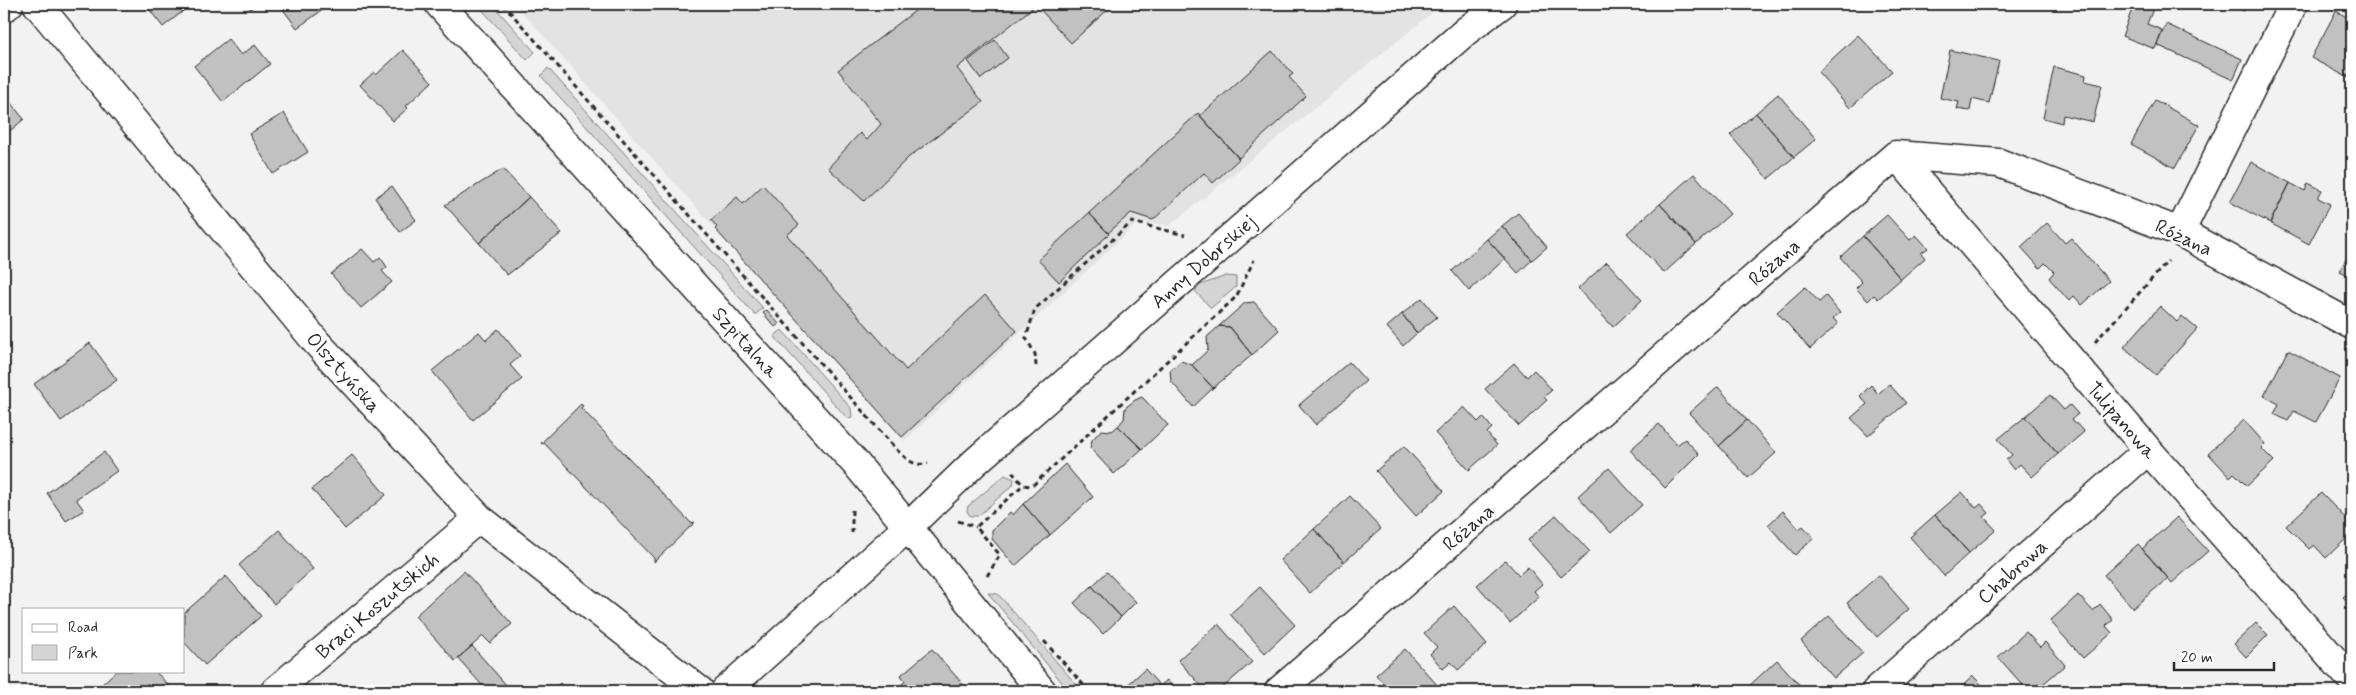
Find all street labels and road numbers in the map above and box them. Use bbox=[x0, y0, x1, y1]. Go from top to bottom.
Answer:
street label: Anny Dobrskiej bbox=[1146, 209, 1262, 315]
street label: Różana bbox=[2150, 213, 2216, 263]
street label: Różana bbox=[1743, 233, 1807, 293]
street label: Szpitalna bbox=[706, 301, 785, 385]
street label: Olsztyńska bbox=[299, 327, 386, 419]
street label: Tulipanowa bbox=[2080, 377, 2163, 466]
street label: Różana bbox=[1437, 498, 1501, 558]
street label: Chabrowa bbox=[1972, 533, 2054, 611]
street label: Braci Koszutskich bbox=[311, 546, 445, 666]

